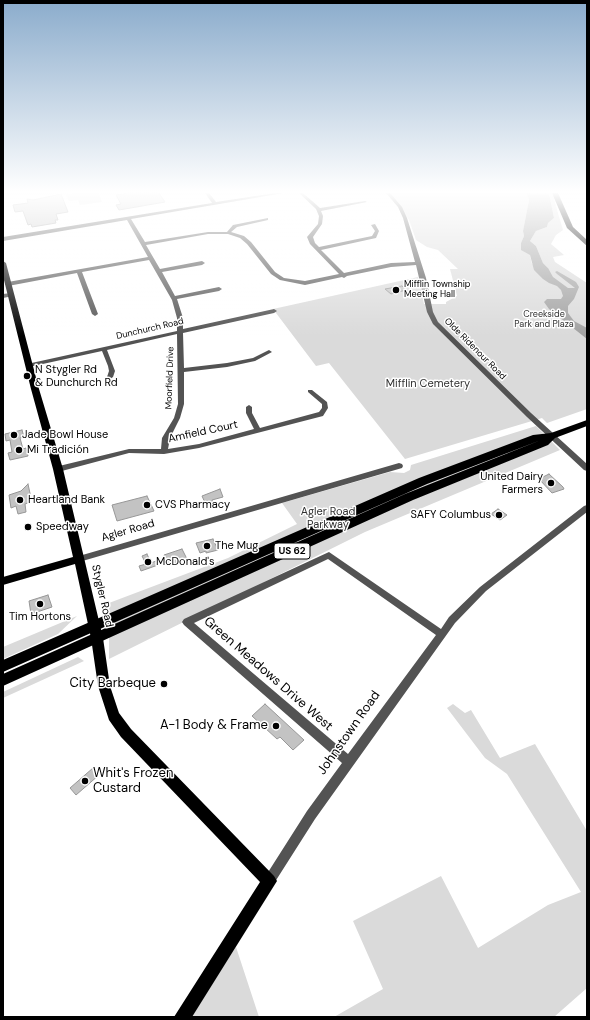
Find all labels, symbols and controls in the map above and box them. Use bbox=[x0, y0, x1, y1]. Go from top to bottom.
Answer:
place label: Mifflin Township Meeting Hall bbox=[404, 280, 471, 301]
marker: Mifflin Township Meeting Hall bbox=[391, 285, 401, 295]
park label: Creekside Park and Plaza bbox=[514, 310, 574, 331]
street label: Dunchurch Road bbox=[115, 316, 185, 342]
street label: Olde Ridenour Road bbox=[442, 316, 508, 382]
street label: Moorfield Drive bbox=[164, 346, 176, 410]
place label: N Stygler Rd & Dunchurch Rd bbox=[35, 363, 118, 389]
marker: N Stygler Rd & Dunchurch Rd bbox=[22, 371, 32, 381]
park label: Mifflin Cemetery bbox=[386, 377, 470, 391]
street label: Amfield Court bbox=[167, 418, 239, 446]
place label: Jade Bowl House bbox=[22, 428, 108, 442]
marker: Jade Bowl House bbox=[9, 430, 19, 440]
place label: Mi Tradición bbox=[27, 443, 89, 457]
marker: Mi Tradición bbox=[14, 445, 24, 455]
place label: United Dairy Farmers bbox=[480, 470, 543, 496]
marker: United Dairy Farmers bbox=[546, 478, 556, 488]
place label: Heartland Bank bbox=[28, 493, 105, 507]
marker: Heartland Bank bbox=[15, 495, 25, 505]
place label: CVS Pharmacy bbox=[155, 498, 230, 512]
marker: CVS Pharmacy bbox=[142, 500, 152, 510]
park label: Agler Road Parkway bbox=[301, 505, 355, 531]
place label: SAFY Columbus bbox=[410, 508, 491, 522]
marker: SAFY Columbus bbox=[494, 510, 504, 520]
street label: Agler Road bbox=[100, 517, 156, 545]
place label: Speedway bbox=[36, 520, 89, 534]
marker: Speedway bbox=[23, 522, 33, 532]
place label: The Mug bbox=[215, 539, 258, 553]
marker: The Mug bbox=[202, 541, 212, 551]
road number: US 62 bbox=[274, 543, 310, 559]
place label: McDonald's bbox=[156, 555, 215, 569]
marker: McDonald's bbox=[143, 557, 153, 567]
street label: Stygler Road bbox=[88, 563, 116, 629]
marker: Tim Hortons bbox=[35, 599, 45, 609]
place label: Tim Hortons bbox=[9, 610, 71, 624]
street label: Green Meadows Drive West bbox=[200, 614, 336, 734]
place label: City Barbeque bbox=[70, 676, 156, 692]
marker: City Barbeque bbox=[159, 679, 169, 689]
street label: Johnstown Road bbox=[314, 688, 384, 778]
place label: A-1 Body & Frame bbox=[160, 718, 268, 734]
marker: A-1 Body & Frame bbox=[271, 721, 281, 731]
place label: Whit's Frozen Custard bbox=[93, 766, 173, 797]
marker: Whit's Frozen Custard bbox=[80, 776, 90, 786]

